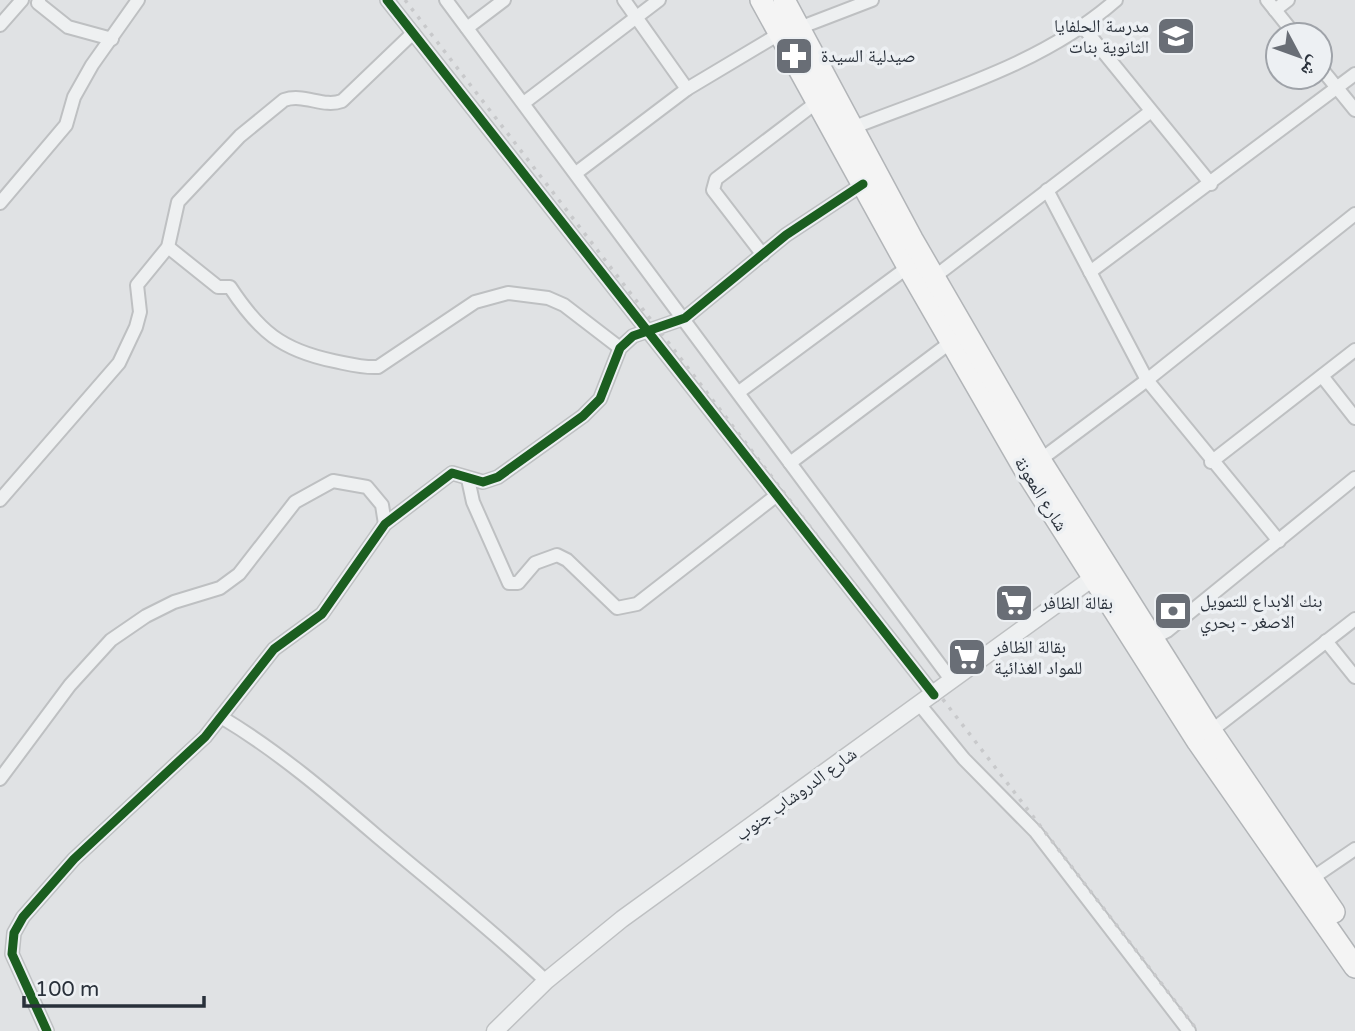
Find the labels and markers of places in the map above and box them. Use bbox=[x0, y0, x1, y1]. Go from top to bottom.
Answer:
place label: مدرسة الحلفايا الثانوية بنات bbox=[1054, 15, 1149, 58]
school or university icon: مدرسة الحلفايا الثانوية بنات bbox=[1155, 15, 1197, 57]
pharmacy icon: صيدلية السيدة bbox=[773, 35, 815, 77]
place label: صيدلية السيدة bbox=[821, 45, 916, 67]
supermarket icon: بقالة الظافر bbox=[993, 582, 1035, 624]
bank icon: بنك الابداع للتمويل الاصغر - بحري bbox=[1152, 590, 1194, 632]
place label: بنك الابداع للتمويل الاصغر - بحري bbox=[1200, 590, 1322, 637]
place label: بقالة الظافر bbox=[1040, 592, 1113, 614]
supermarket icon: بقالة الظافر للمواد الغذائية bbox=[946, 636, 988, 678]
place label: بقالة الظافر للمواد الغذائية bbox=[993, 636, 1082, 679]

